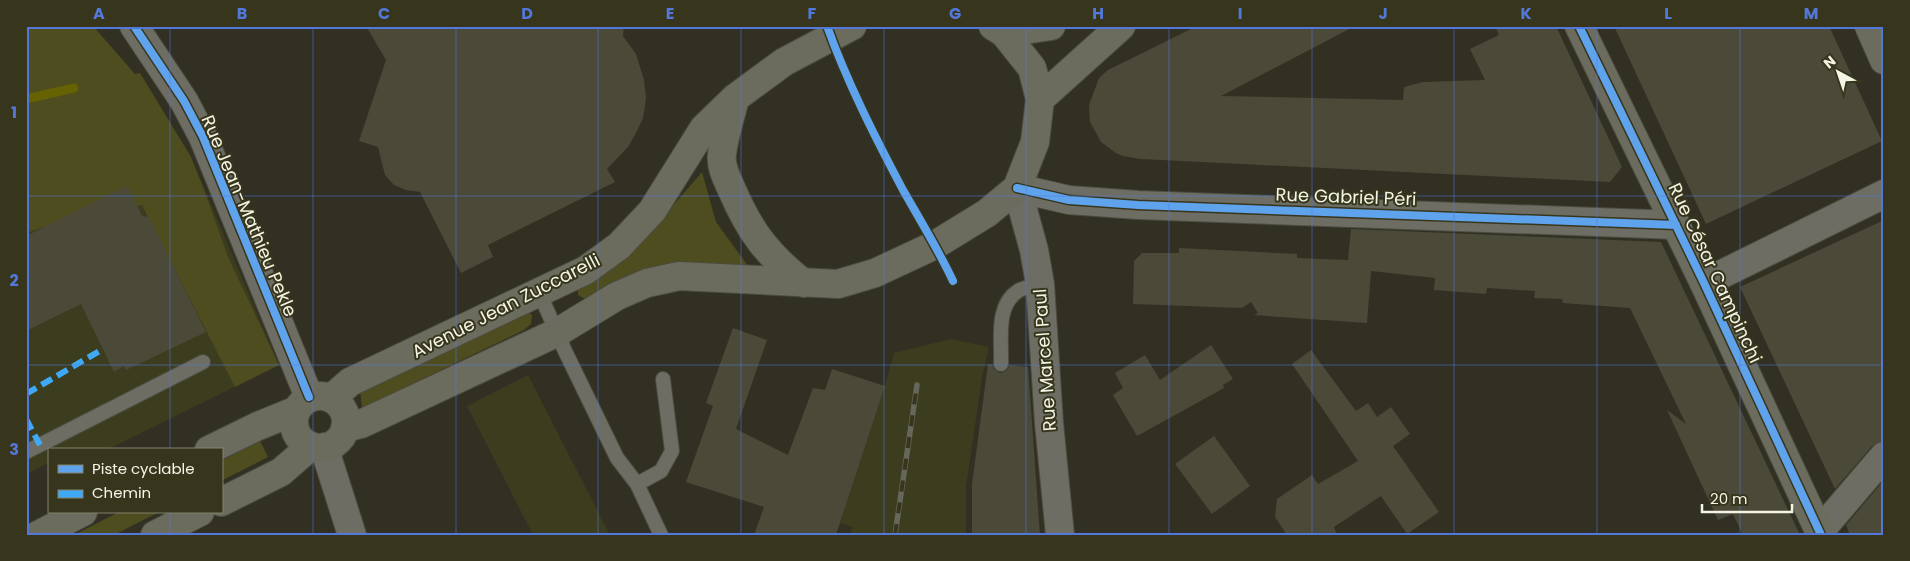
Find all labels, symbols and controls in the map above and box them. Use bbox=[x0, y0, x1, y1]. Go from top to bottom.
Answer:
text: A bbox=[93, 2, 105, 25]
text: B bbox=[237, 2, 247, 25]
text: C bbox=[378, 2, 390, 25]
text: D bbox=[521, 2, 533, 25]
text: E bbox=[666, 2, 674, 25]
text: F bbox=[808, 2, 817, 25]
text: G bbox=[949, 2, 961, 25]
text: H bbox=[1092, 2, 1104, 25]
text: I bbox=[1238, 2, 1242, 25]
text: J bbox=[1378, 2, 1388, 25]
text: K bbox=[1520, 2, 1532, 25]
text: L bbox=[1664, 2, 1672, 25]
text: M bbox=[1804, 2, 1818, 25]
north arrow bbox=[1812, 48, 1862, 98]
text: N bbox=[1819, 51, 1840, 73]
text: 1 bbox=[11, 101, 17, 124]
street label: Rue Jean-Mathieu Pekle bbox=[196, 111, 303, 320]
street label: Rue César Campinchi bbox=[1663, 179, 1768, 367]
street label: Rue Gabriel Péri bbox=[1275, 182, 1417, 211]
street label: Avenue Jean Zuccarelli bbox=[407, 247, 604, 364]
text: 2 bbox=[9, 269, 19, 292]
street label: Rue Marcel Paul bbox=[1027, 288, 1062, 432]
text: 3 bbox=[9, 438, 19, 461]
legend bbox=[48, 448, 222, 514]
text: Piste cyclable bbox=[92, 458, 195, 479]
scale bar bbox=[1702, 481, 1792, 513]
text: Chemin bbox=[92, 482, 151, 503]
text: 20 m bbox=[1710, 488, 1748, 509]

